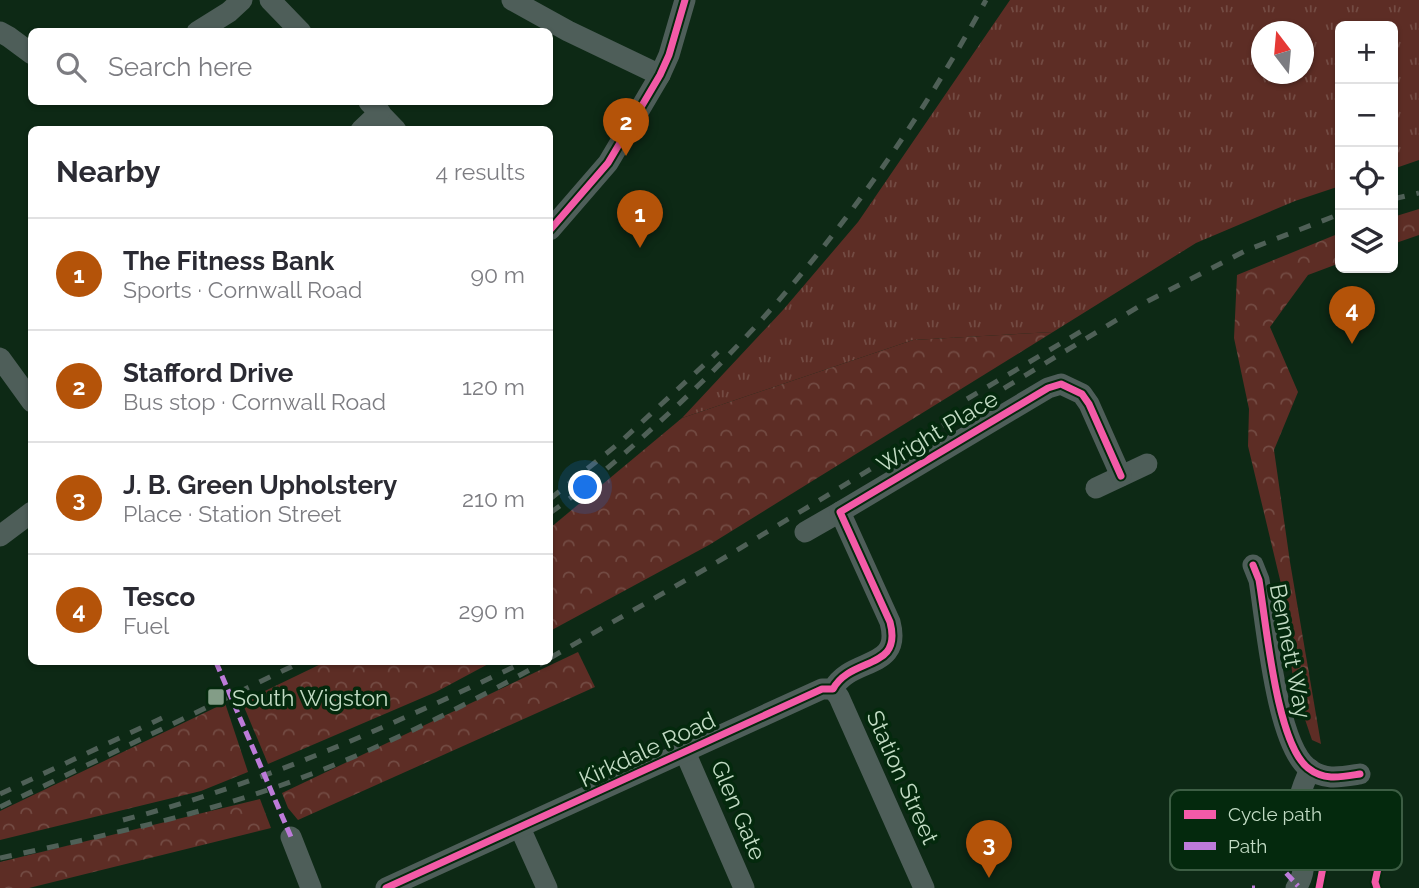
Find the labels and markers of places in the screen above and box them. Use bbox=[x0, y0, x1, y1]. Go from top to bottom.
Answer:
pin: 2 bbox=[603, 98, 649, 156]
pin: 1 bbox=[617, 190, 663, 248]
pin: 4 bbox=[1329, 286, 1375, 344]
place label: South Wigston bbox=[232, 684, 388, 711]
marker: South Wigston bbox=[206, 687, 226, 707]
pin: 3 bbox=[966, 820, 1012, 878]

